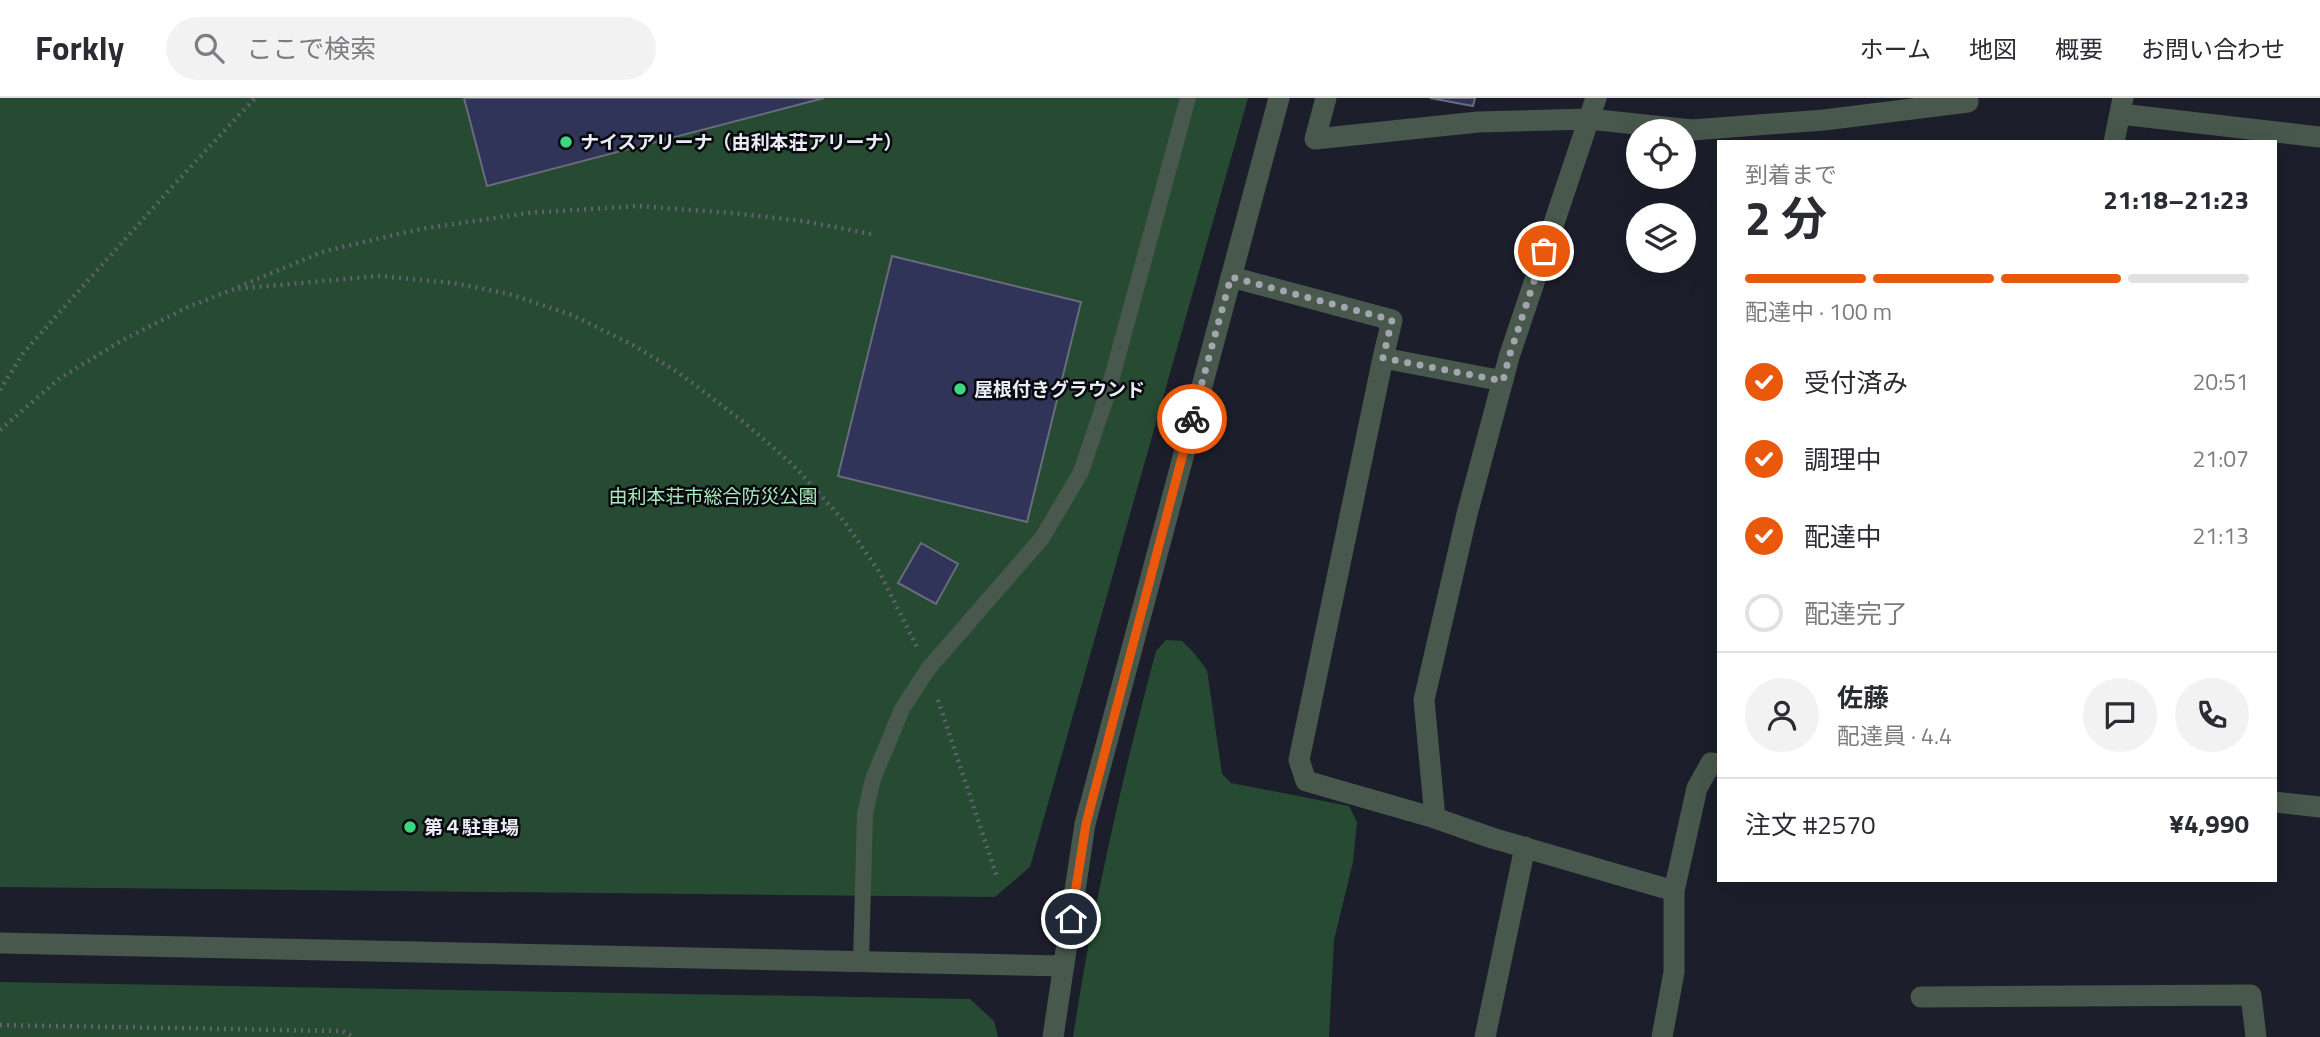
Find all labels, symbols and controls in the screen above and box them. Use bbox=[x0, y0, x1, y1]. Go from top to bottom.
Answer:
search box bbox=[166, 17, 656, 80]
text: Forkly bbox=[35, 23, 124, 73]
icon: search bbox=[190, 29, 228, 67]
text: ここで検索 bbox=[246, 29, 376, 68]
text: ホーム bbox=[1860, 31, 1931, 67]
text: 地図 bbox=[1969, 31, 2017, 67]
text: 概要 bbox=[2055, 31, 2103, 67]
text: お問い合わせ bbox=[2141, 31, 2285, 67]
map controls bbox=[1626, 119, 1696, 273]
button: locate bbox=[1626, 119, 1696, 189]
place label: ナイスアリーナ（由利本荘アリーナ） bbox=[580, 127, 902, 156]
marker: ナイスアリーナ（由利本荘アリーナ） bbox=[558, 134, 574, 150]
text: 到着まで bbox=[1745, 157, 1837, 192]
text: 21:18–21:23 bbox=[2103, 180, 2249, 219]
text: 2 分 bbox=[1745, 183, 1827, 253]
button: layers bbox=[1626, 203, 1696, 273]
pin bbox=[1514, 221, 1574, 281]
icon: bag bbox=[1525, 232, 1563, 270]
text: 配達中 · 100 m bbox=[1745, 294, 1892, 329]
icon: check bbox=[1745, 363, 1783, 401]
text: 受付済み bbox=[1804, 363, 1908, 402]
text: 20:51 bbox=[2192, 364, 2249, 399]
place label: 屋根付きグラウンド bbox=[974, 374, 1145, 403]
marker: 屋根付きグラウンド bbox=[952, 381, 968, 397]
courier bbox=[1157, 384, 1227, 454]
icon: bike bbox=[1173, 400, 1211, 438]
icon: check bbox=[1745, 440, 1783, 478]
text: 調理中 bbox=[1804, 440, 1882, 479]
text: 21:07 bbox=[2192, 441, 2249, 476]
park label: 由利本荘市総合防災公園 bbox=[608, 481, 818, 510]
icon: check bbox=[1745, 517, 1783, 555]
text: 配達中 bbox=[1804, 517, 1882, 556]
text: 21:13 bbox=[2192, 518, 2249, 553]
text: 配達完了 bbox=[1804, 594, 1908, 633]
button: person bbox=[1745, 678, 1819, 752]
text: 佐藤 bbox=[1837, 678, 1889, 717]
button: chat bbox=[2083, 678, 2157, 752]
button: phone bbox=[2175, 678, 2249, 752]
text: 配達員 · 4.4 bbox=[1837, 718, 1952, 753]
text: ¥4,990 bbox=[2169, 804, 2249, 843]
text: 注文 #2570 bbox=[1745, 805, 1876, 844]
place label: 第４駐車場 bbox=[424, 812, 519, 841]
marker: 第４駐車場 bbox=[402, 819, 418, 835]
pin bbox=[1041, 889, 1101, 949]
icon: home bbox=[1052, 900, 1090, 938]

